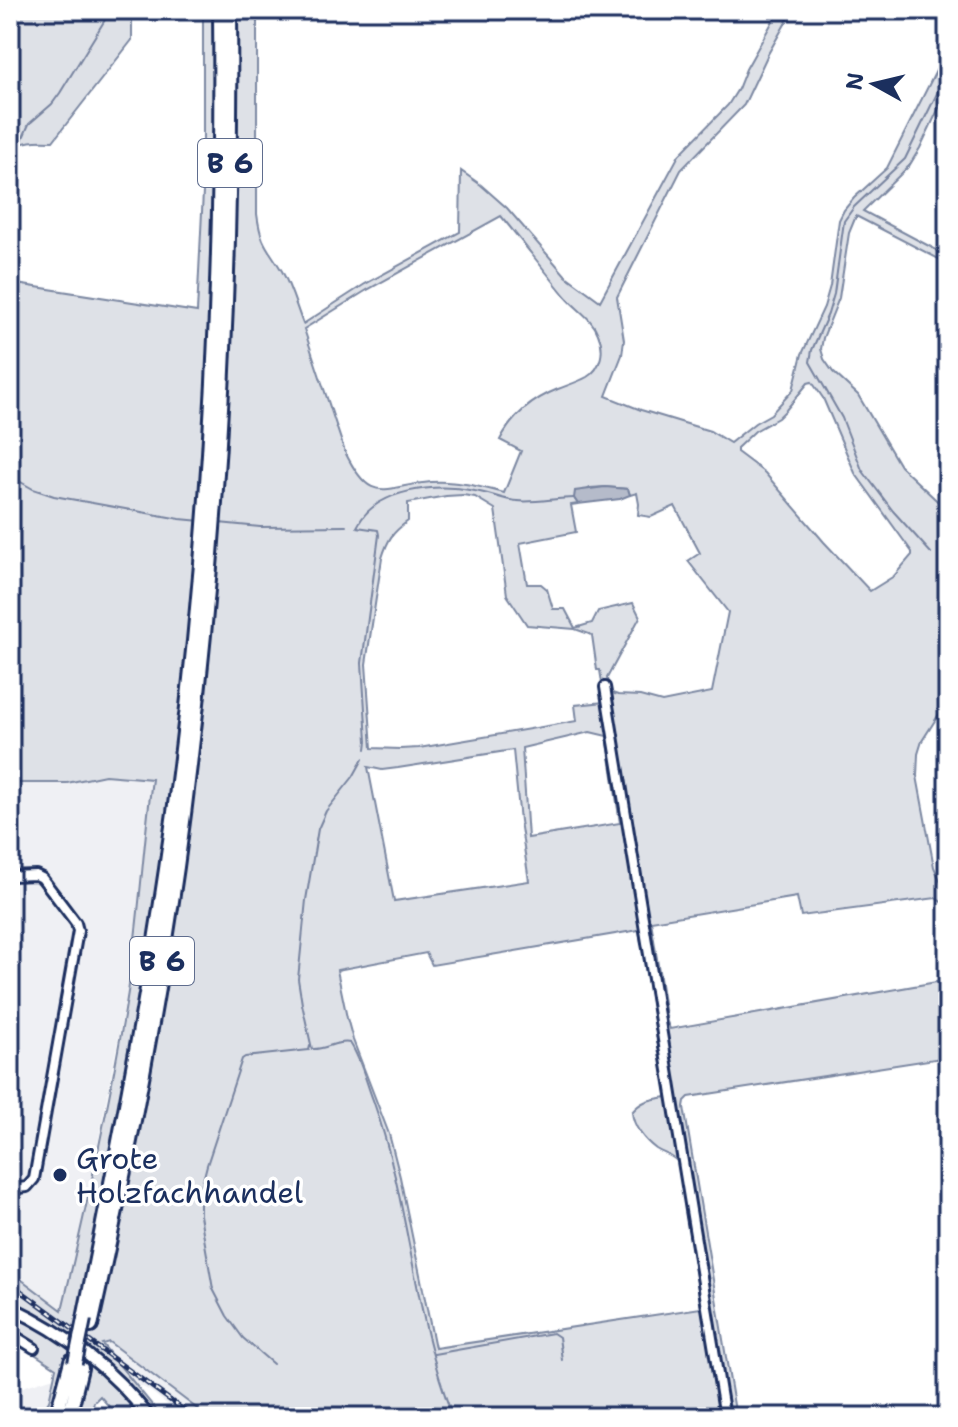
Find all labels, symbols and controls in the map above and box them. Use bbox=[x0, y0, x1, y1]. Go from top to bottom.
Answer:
north arrow bbox=[834, 44, 914, 124]
text: N bbox=[839, 71, 870, 92]
road number: B 6 bbox=[198, 139, 262, 187]
road number: B 6 bbox=[130, 937, 194, 985]
place label: Grote Holzfachhandel bbox=[76, 1138, 303, 1213]
marker: Grote Holzfachhandel bbox=[51, 1166, 69, 1184]

